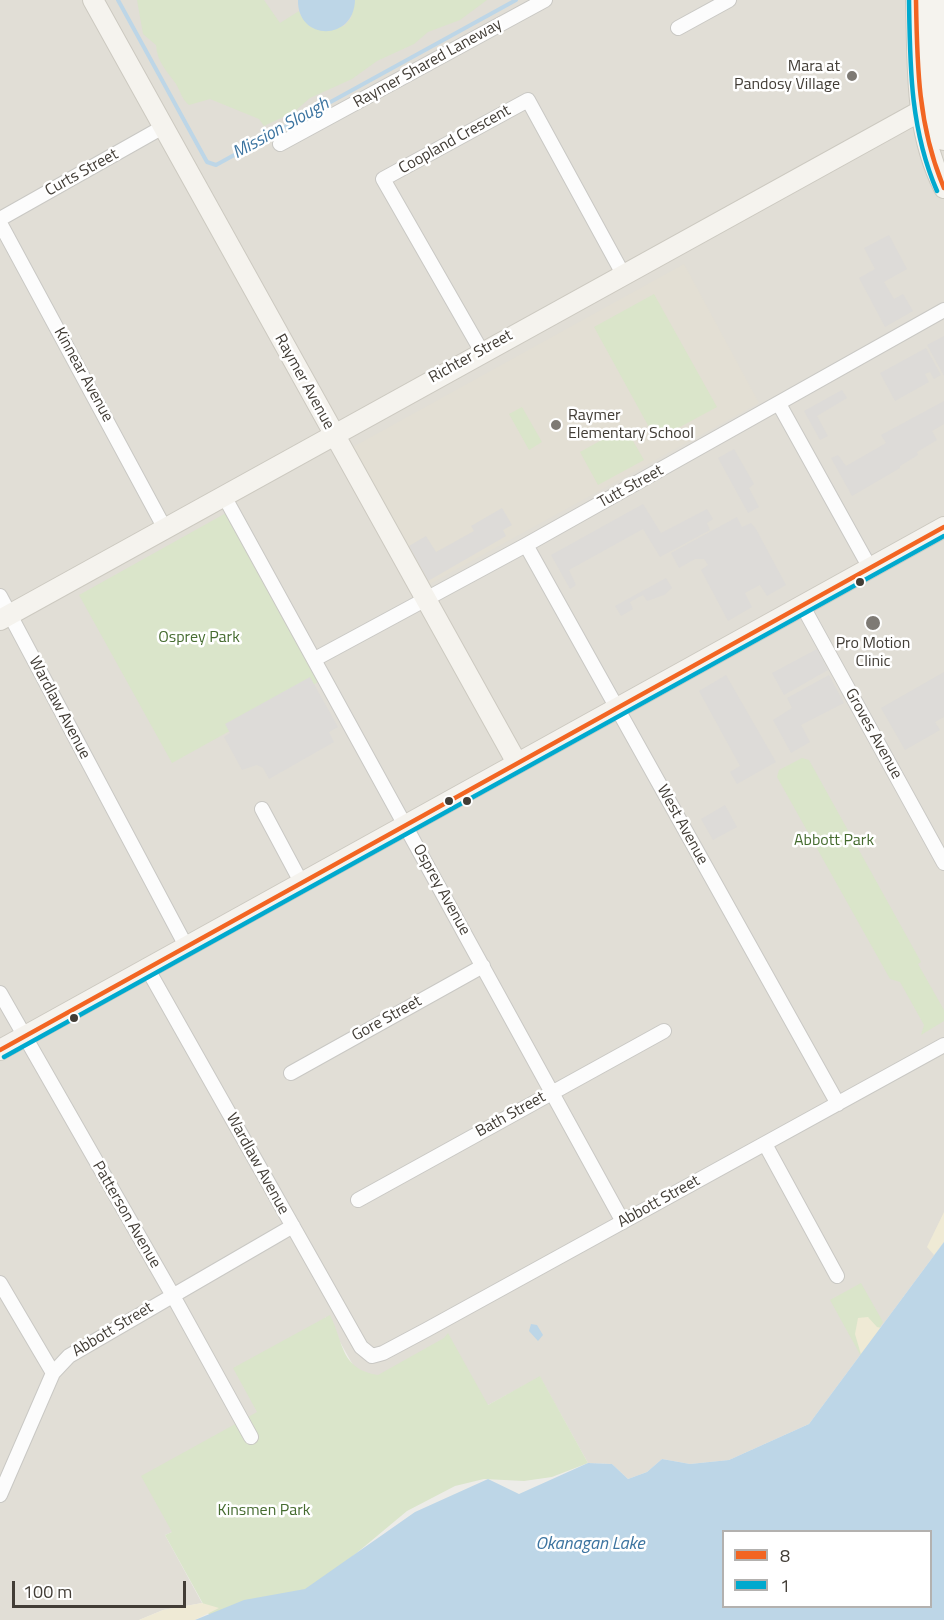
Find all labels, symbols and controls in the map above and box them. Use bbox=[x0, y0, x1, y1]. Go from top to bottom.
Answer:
street label: Raymer Shared Laneway bbox=[350, 15, 506, 113]
place label: Mara at Pandosy Village bbox=[734, 57, 840, 95]
marker: Mara at Pandosy Village bbox=[845, 69, 859, 83]
water label: Mission Slough bbox=[229, 94, 333, 164]
street label: Coopland Crescent bbox=[396, 101, 514, 179]
street label: Curts Street bbox=[42, 145, 122, 201]
street label: Kinnear Avenue bbox=[49, 324, 117, 426]
street label: Richter Street bbox=[426, 326, 516, 388]
street label: Raymer Avenue bbox=[270, 331, 338, 433]
place label: Raymer Elementary School bbox=[568, 406, 694, 444]
marker: Raymer Elementary School bbox=[549, 418, 563, 432]
street label: Tutt Street bbox=[595, 461, 667, 513]
unlabelled marker bbox=[854, 576, 866, 588]
marker: Pro Motion Clinic bbox=[864, 614, 882, 632]
park label: Osprey Park bbox=[158, 628, 240, 648]
place label: Pro Motion Clinic bbox=[836, 634, 910, 672]
street label: Wardlaw Avenue bbox=[24, 654, 94, 762]
street label: Groves Avenue bbox=[840, 686, 906, 782]
street label: West Avenue bbox=[652, 782, 712, 868]
unlabelled marker bbox=[443, 795, 455, 807]
unlabelled marker bbox=[461, 795, 473, 807]
park label: Abbott Park bbox=[794, 831, 874, 851]
street label: Osprey Avenue bbox=[408, 841, 474, 939]
street label: Gore Street bbox=[349, 992, 425, 1046]
unlabelled marker bbox=[68, 1012, 80, 1024]
street label: Bath Street bbox=[473, 1088, 549, 1142]
street label: Wardlaw Avenue bbox=[221, 1110, 293, 1218]
street label: Patterson Avenue bbox=[88, 1158, 164, 1272]
street label: Abbott Street bbox=[615, 1172, 703, 1232]
street label: Abbott Street bbox=[69, 1298, 157, 1362]
park label: Kinsmen Park bbox=[218, 1501, 310, 1521]
legend bbox=[722, 1530, 932, 1608]
water label: Okanagan Lake bbox=[535, 1534, 645, 1556]
text: 8 bbox=[780, 1542, 790, 1569]
scale bar bbox=[15, 1569, 189, 1607]
text: 1 bbox=[780, 1572, 790, 1599]
text: 100 m bbox=[23, 1578, 72, 1605]

